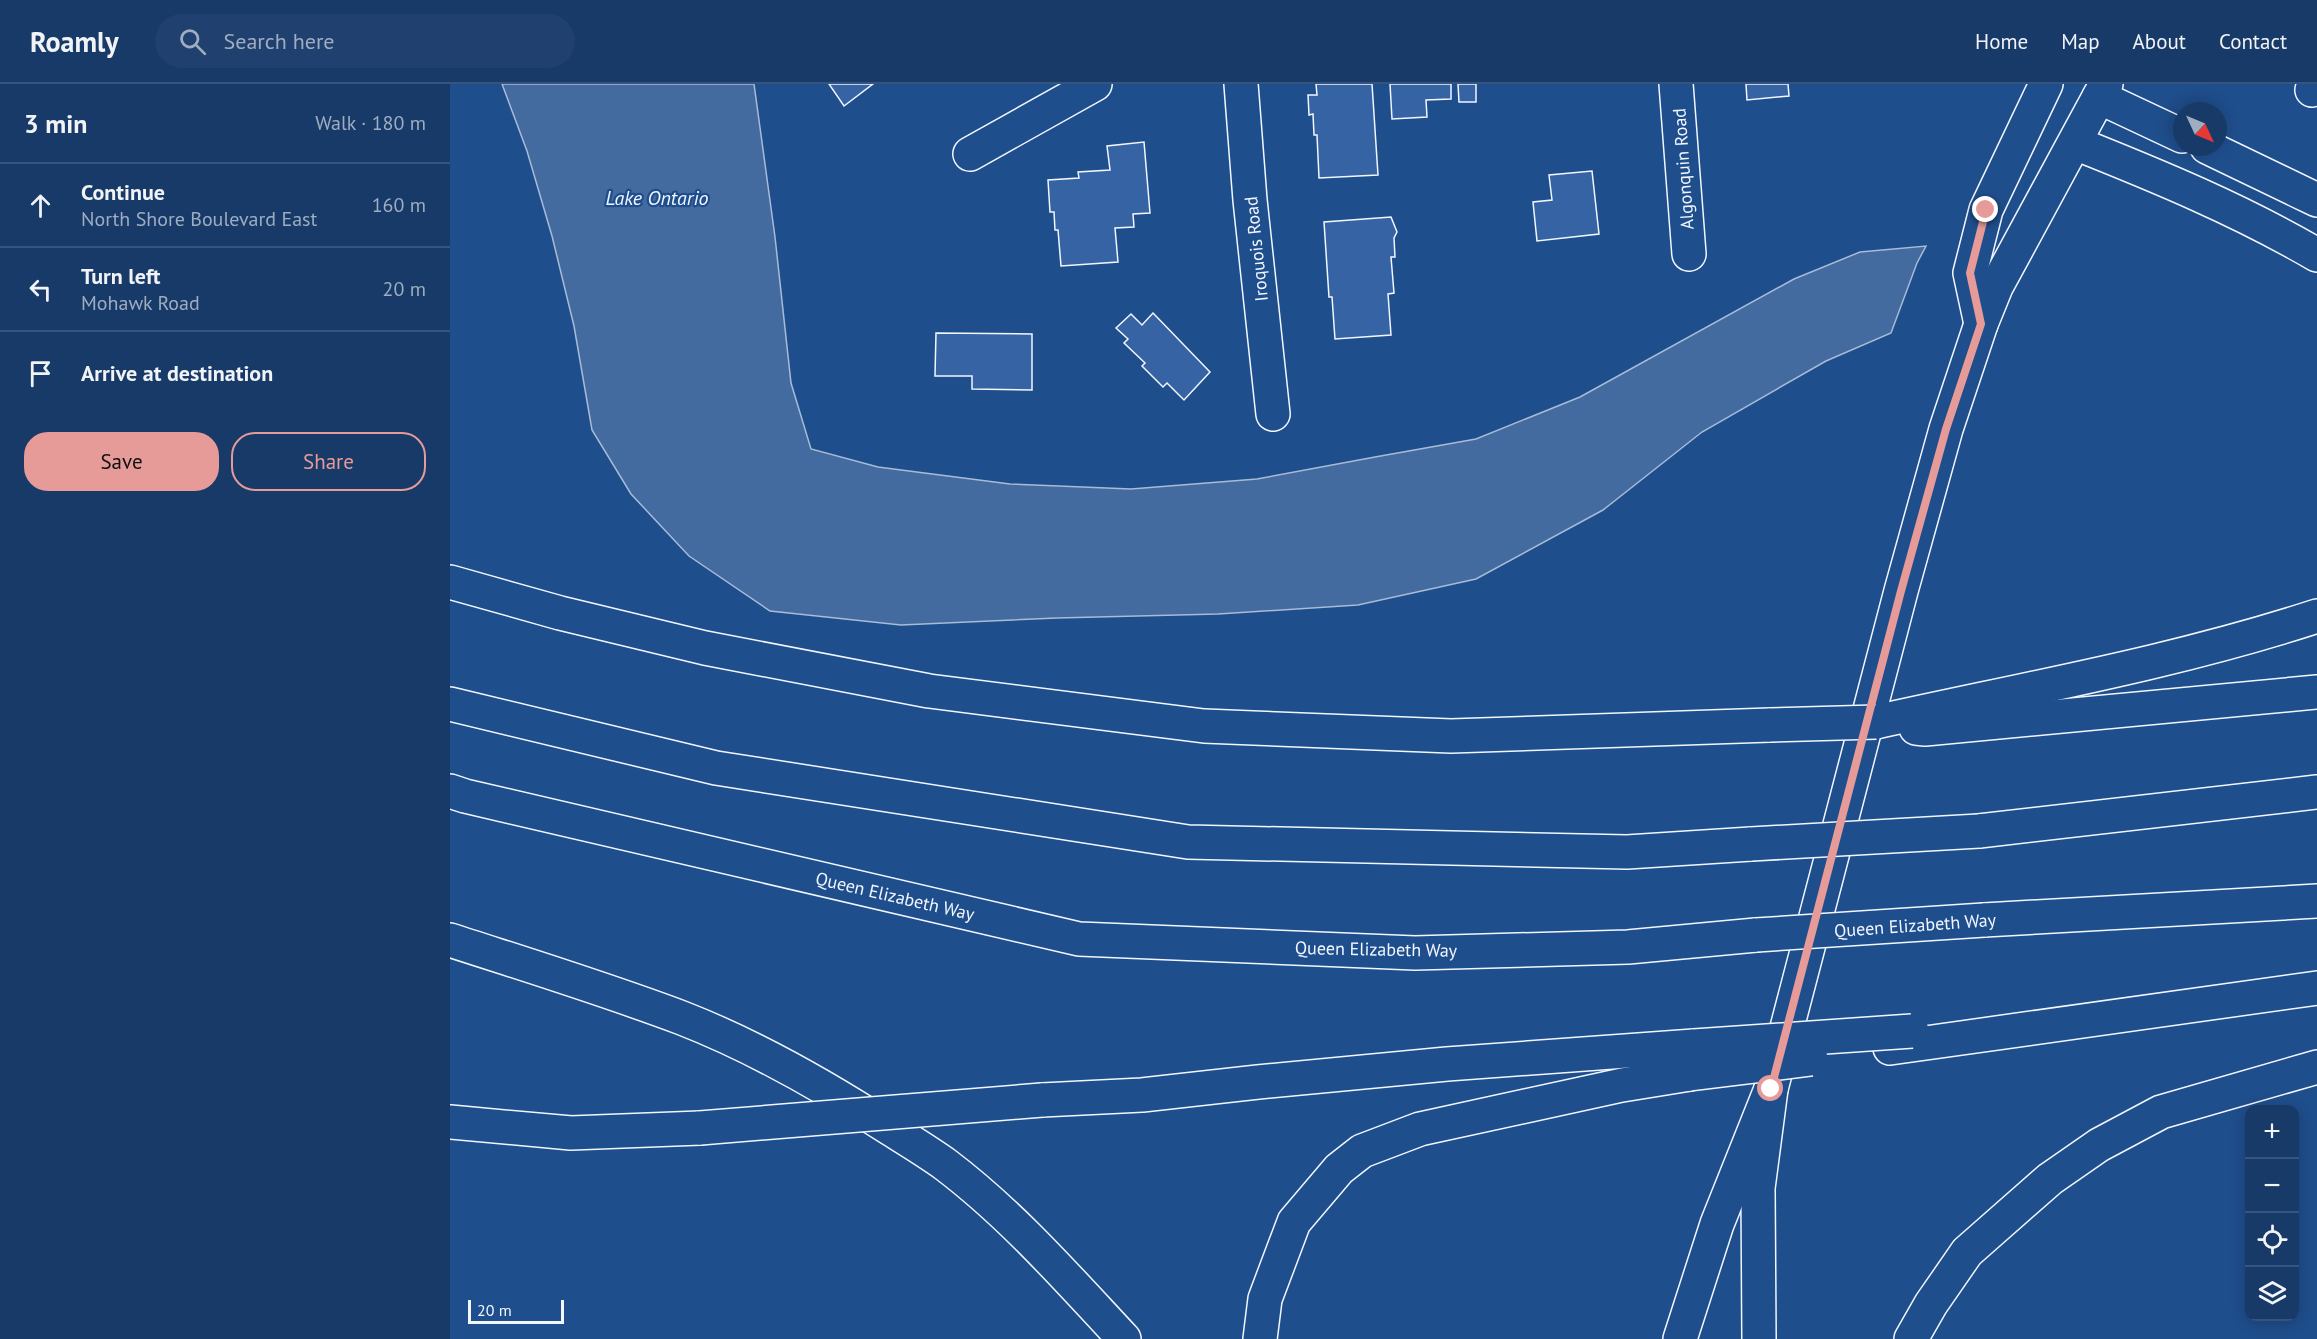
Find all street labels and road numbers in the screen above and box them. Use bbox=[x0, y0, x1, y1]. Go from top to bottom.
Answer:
street label: Algonquin Road bbox=[1667, 107, 1699, 231]
street label: Iroquois Road bbox=[1239, 195, 1273, 303]
street label: Queen Elizabeth Way bbox=[813, 867, 977, 926]
street label: Queen Elizabeth Way bbox=[1833, 908, 1997, 942]
street label: Queen Elizabeth Way bbox=[1295, 936, 1458, 962]

